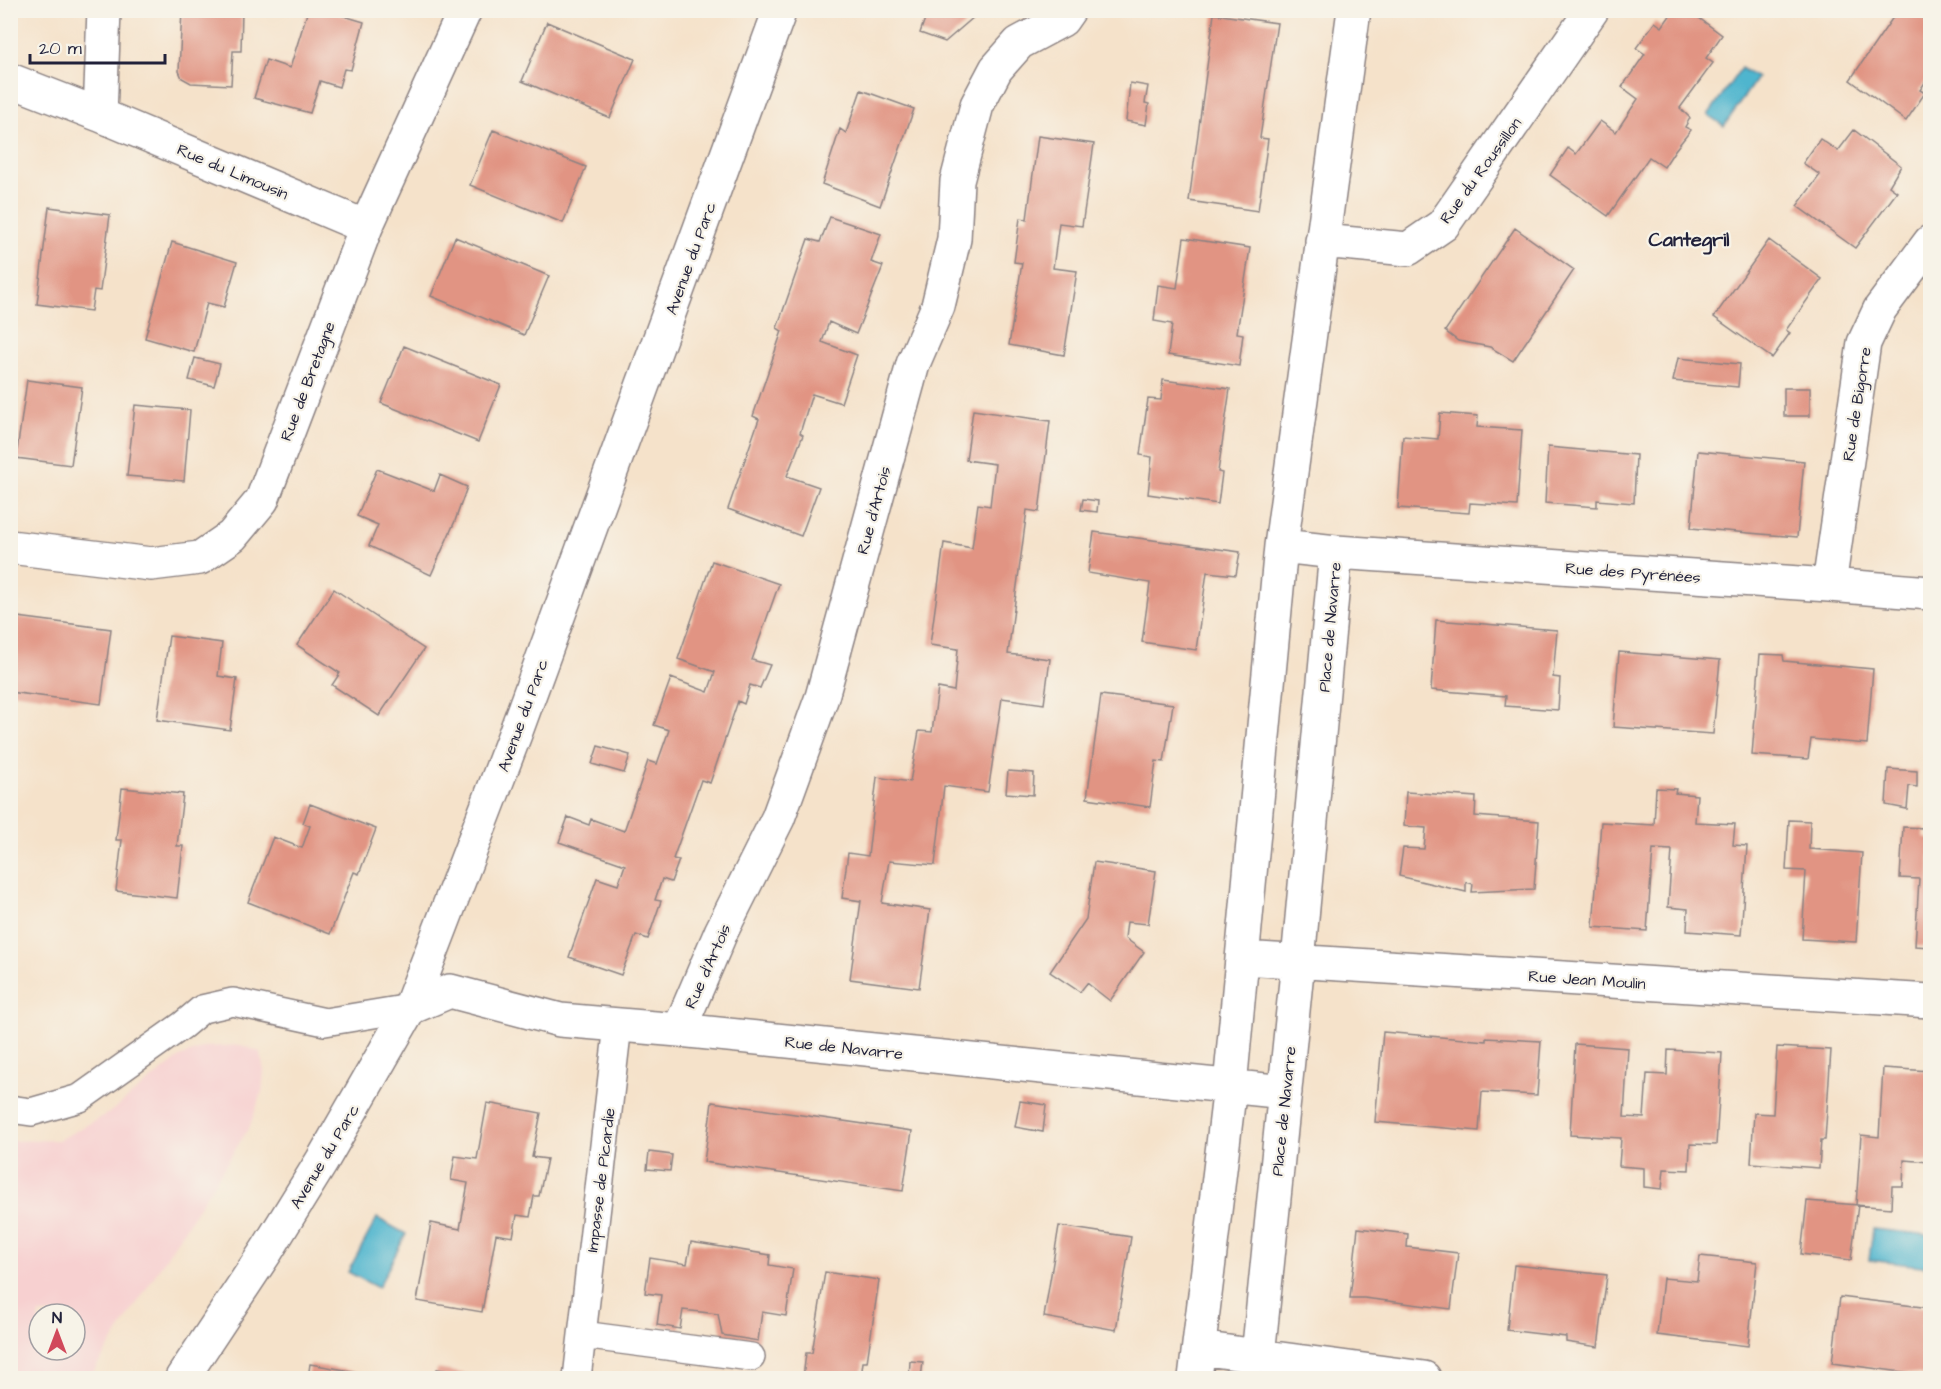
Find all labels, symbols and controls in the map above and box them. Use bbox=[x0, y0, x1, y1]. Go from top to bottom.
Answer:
scale bar bbox=[30, 27, 165, 65]
text: 20 m bbox=[39, 36, 82, 61]
street label: Rue du Roussillon bbox=[1435, 113, 1527, 228]
street label: Rue du Limousin bbox=[174, 139, 292, 205]
street label: Avenue du Parc bbox=[660, 199, 722, 318]
district label: Cantegril bbox=[1649, 226, 1729, 255]
street label: Rue de Bretagne bbox=[275, 318, 342, 445]
street label: Rue de Bigorre bbox=[1837, 345, 1878, 463]
street label: Rue d'Artois bbox=[852, 464, 896, 557]
street label: Rue des Pyrénées bbox=[1564, 557, 1701, 590]
street label: Place de Navarre bbox=[1313, 561, 1347, 693]
street label: Avenue du Parc bbox=[492, 656, 554, 775]
street label: Rue d'Artois bbox=[679, 921, 736, 1012]
street label: Rue Jean Moulin bbox=[1528, 965, 1646, 995]
street label: Rue de Navarre bbox=[784, 1031, 904, 1065]
street label: Place de Navarre bbox=[1266, 1045, 1302, 1177]
street label: Avenue du Parc bbox=[285, 1100, 365, 1213]
street label: Impasse de Picardie bbox=[581, 1106, 621, 1254]
north arrow bbox=[27, 1302, 87, 1362]
text: N bbox=[52, 1307, 62, 1329]

